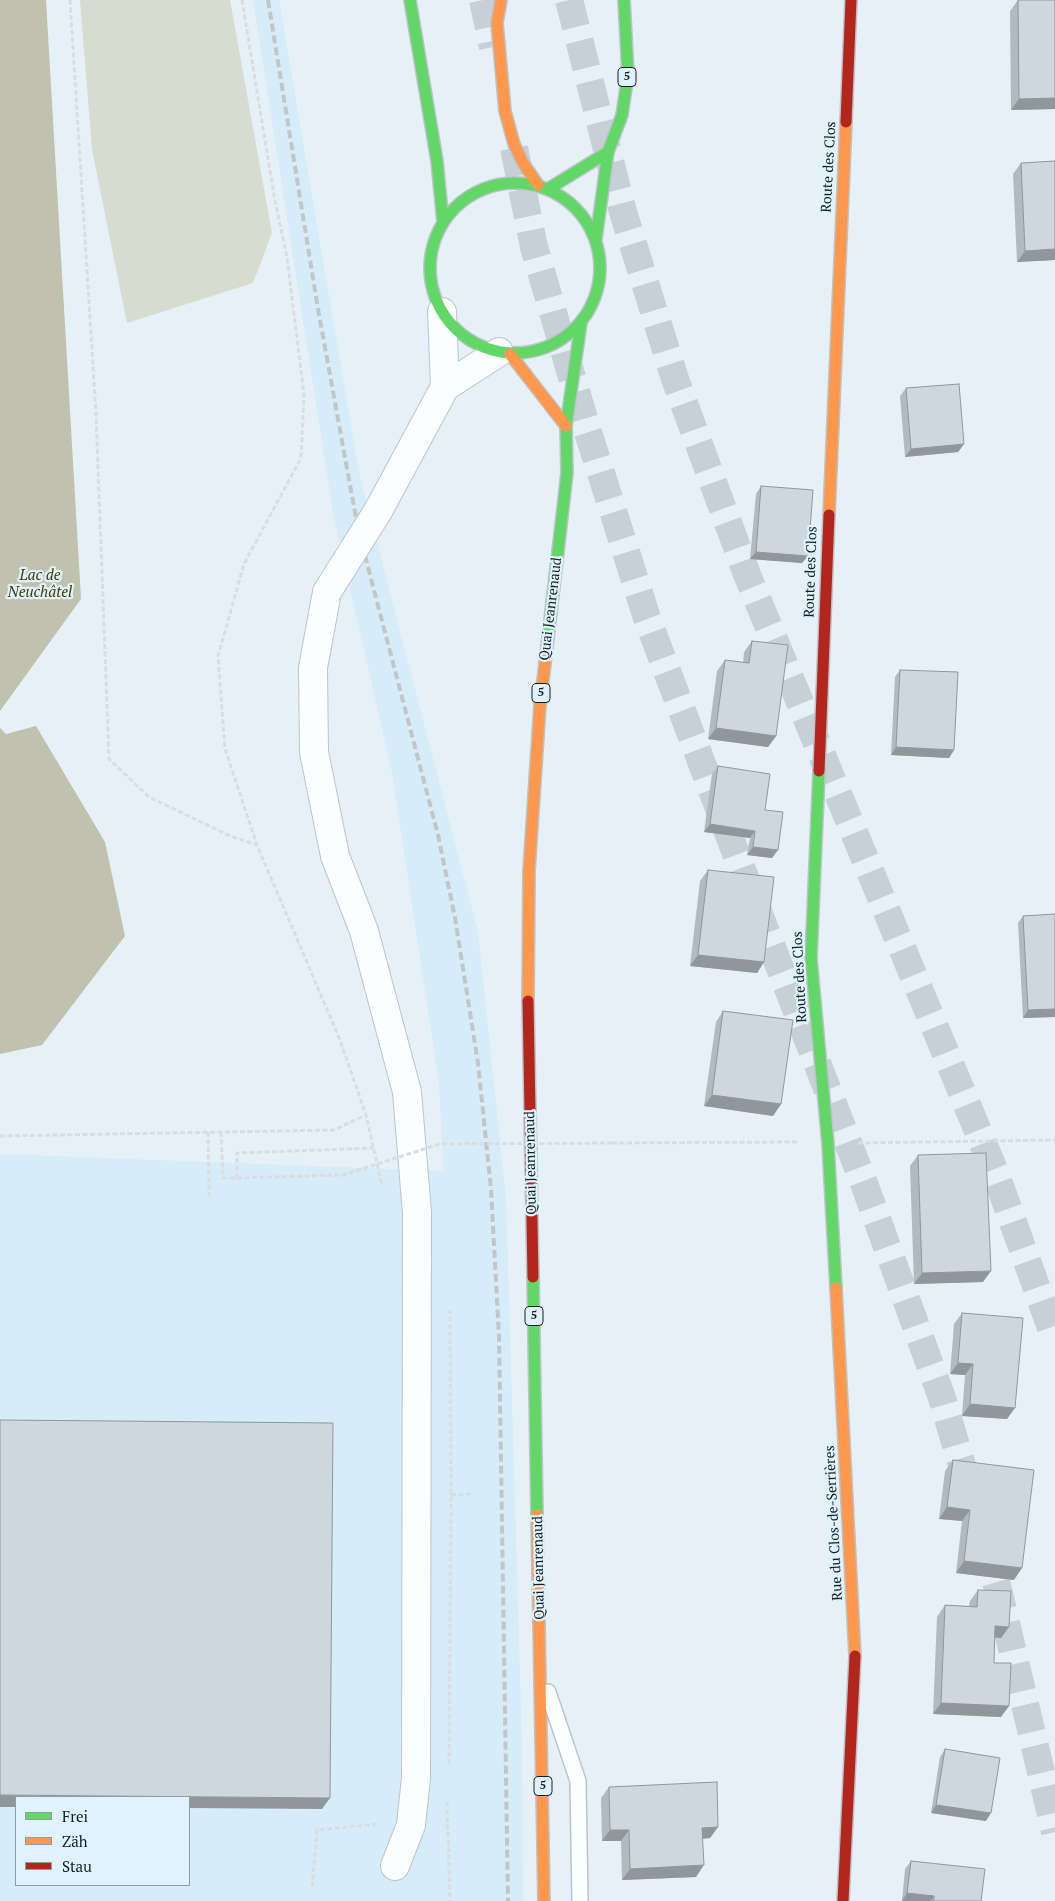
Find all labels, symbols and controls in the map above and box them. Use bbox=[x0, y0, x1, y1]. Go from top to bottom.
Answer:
road number: 5 bbox=[618, 68, 636, 86]
street label: Route des Clos bbox=[818, 121, 840, 213]
street label: Route des Clos bbox=[801, 526, 821, 618]
street label: Quai Jeanrenaud bbox=[536, 556, 566, 662]
water label: Lac de Neuchâtel bbox=[8, 567, 72, 602]
road number: 5 bbox=[532, 684, 550, 702]
street label: Route des Clos bbox=[789, 931, 811, 1023]
street label: Quai Jeanrenaud bbox=[522, 1111, 540, 1215]
road number: 5 bbox=[525, 1306, 543, 1325]
street label: Rue du Clos-de-Serrières bbox=[822, 1445, 846, 1601]
street label: Quai Jeanrenaud bbox=[530, 1516, 548, 1620]
road number: 5 bbox=[534, 1776, 552, 1795]
legend bbox=[15, 1796, 190, 1886]
text: Frei bbox=[62, 1806, 88, 1826]
text: Zäh bbox=[62, 1831, 88, 1851]
text: Stau bbox=[62, 1856, 92, 1876]

